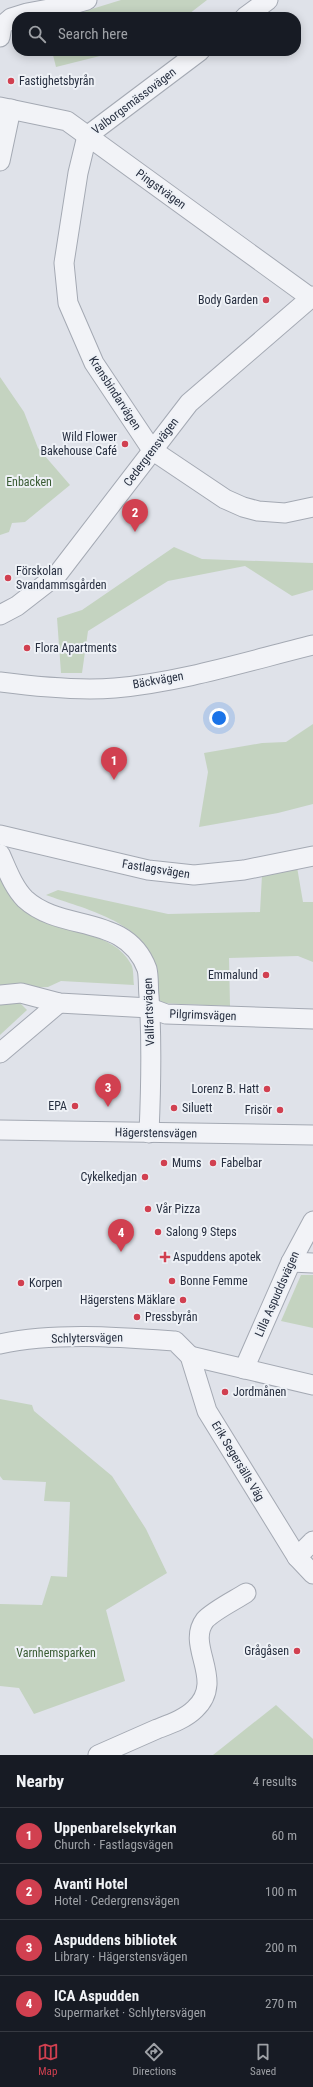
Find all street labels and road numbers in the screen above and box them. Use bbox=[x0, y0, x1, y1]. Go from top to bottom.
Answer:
street label: Valborgsmässovägen bbox=[89, 65, 179, 137]
street label: Pingstvägen bbox=[133, 166, 189, 212]
street label: Kransbindarvägen bbox=[86, 353, 144, 433]
street label: Cedergrensvägen bbox=[121, 415, 181, 489]
street label: Bäckvägen bbox=[131, 669, 185, 691]
street label: Fastlagsvägen bbox=[121, 857, 191, 881]
street label: Vallfartsvägen bbox=[141, 977, 157, 1046]
street label: Pilgrimsvägen bbox=[169, 1007, 237, 1023]
street label: Hägerstensvägen bbox=[115, 1125, 198, 1141]
street label: Lilla Aspuddsvägen bbox=[252, 1249, 302, 1339]
street label: Schlytersvägen bbox=[51, 1330, 123, 1346]
street label: Erik Segersälls Väg bbox=[209, 1419, 267, 1504]

